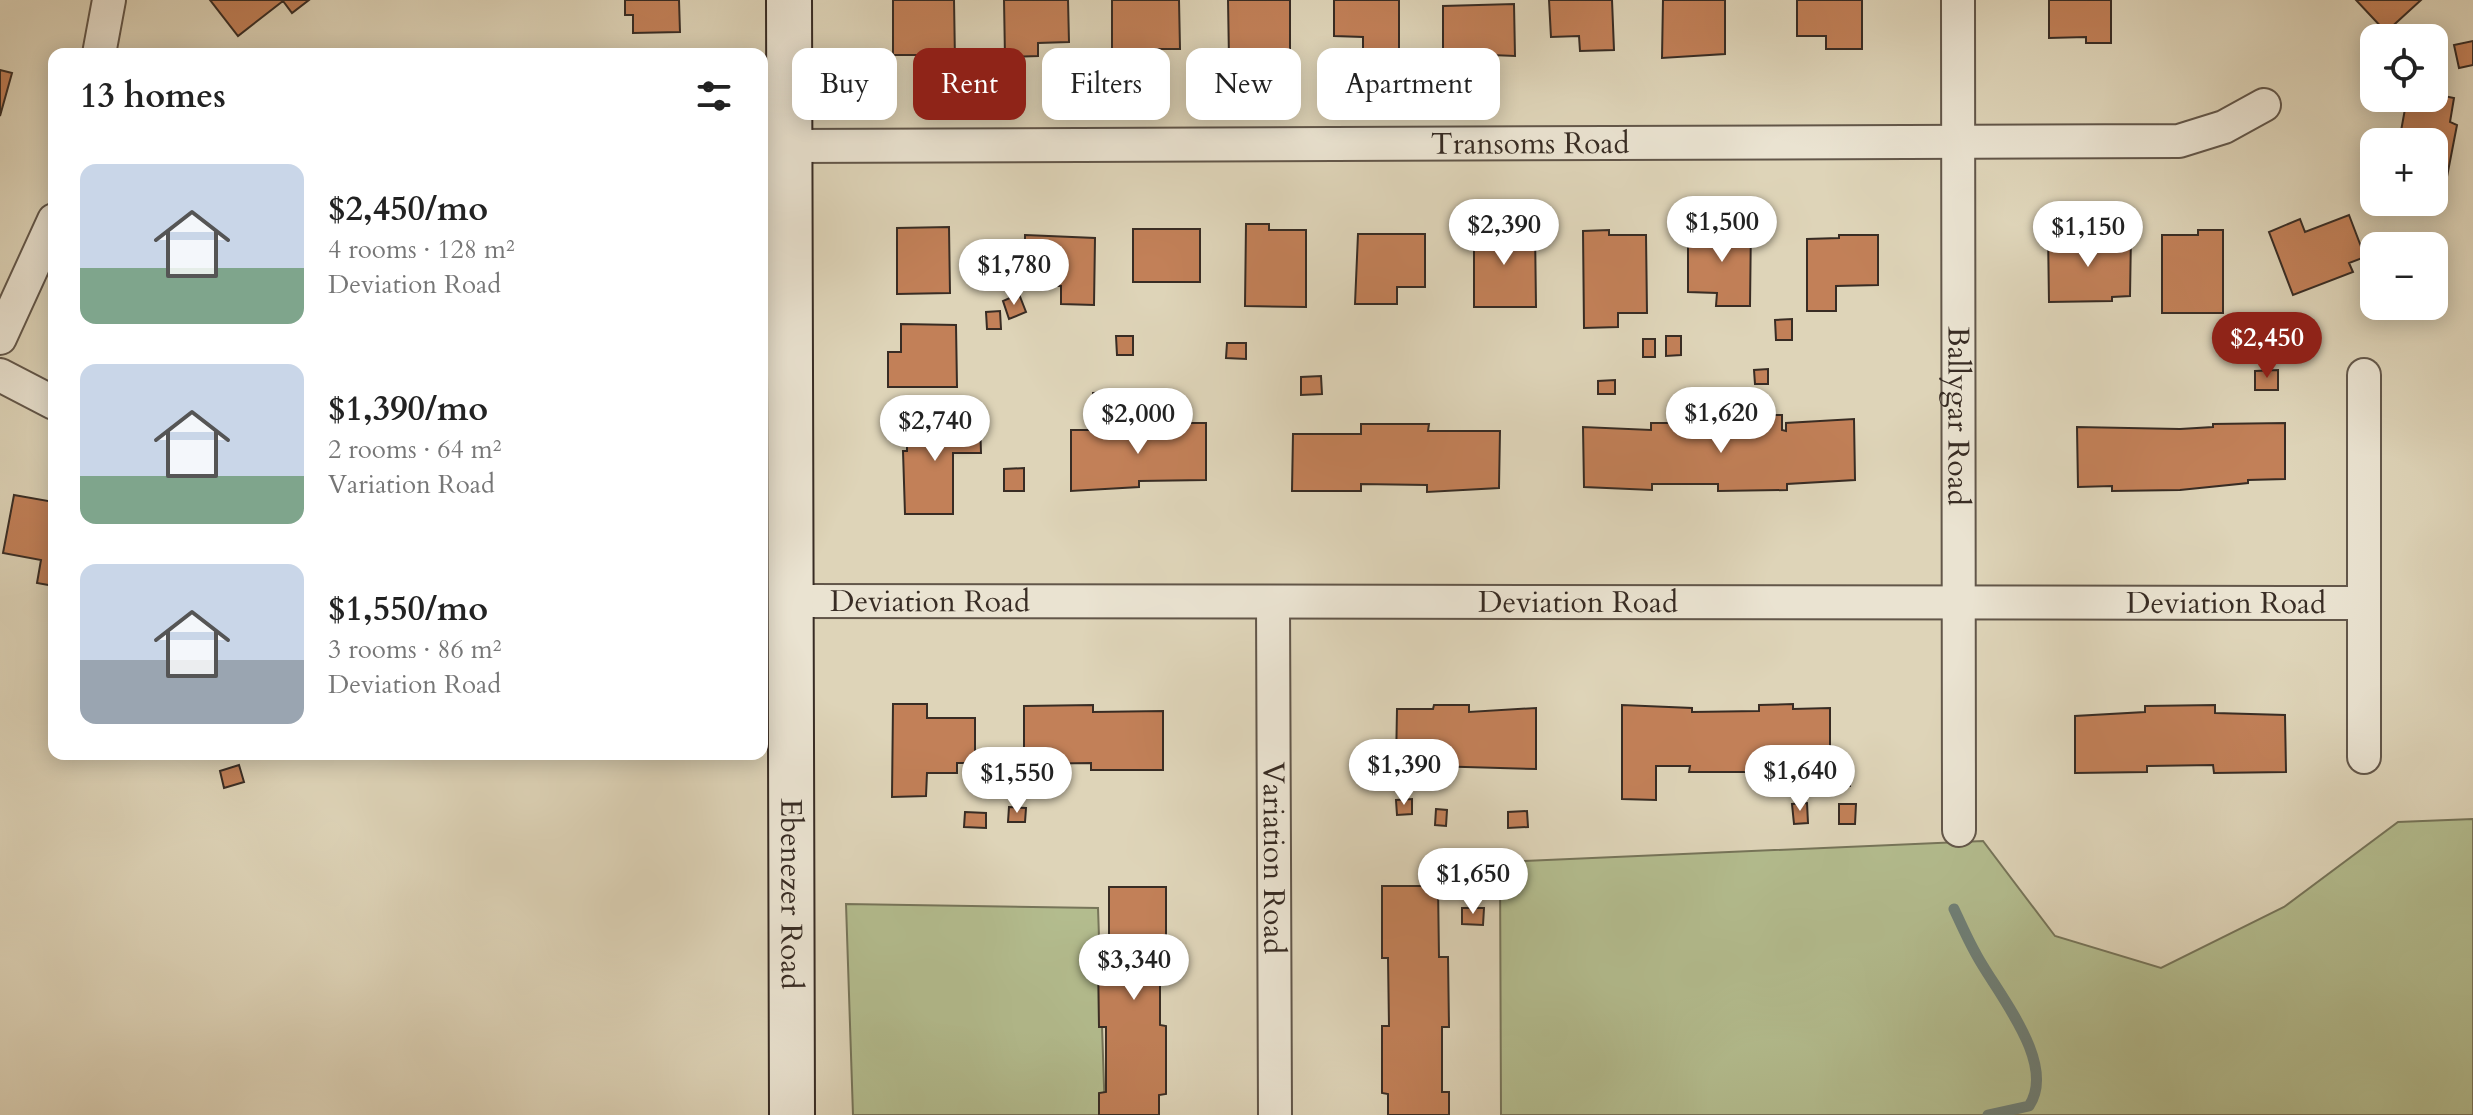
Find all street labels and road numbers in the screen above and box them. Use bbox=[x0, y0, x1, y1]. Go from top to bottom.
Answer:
street label: Transoms Road bbox=[1431, 123, 1629, 165]
street label: Ballygar Road bbox=[1937, 326, 1979, 506]
street label: Deviation Road bbox=[830, 581, 1030, 622]
street label: Deviation Road bbox=[1478, 582, 1678, 623]
street label: Deviation Road bbox=[2126, 583, 2326, 624]
street label: Variation Road bbox=[1253, 762, 1294, 954]
street label: Ebenezer Road bbox=[770, 798, 812, 990]

